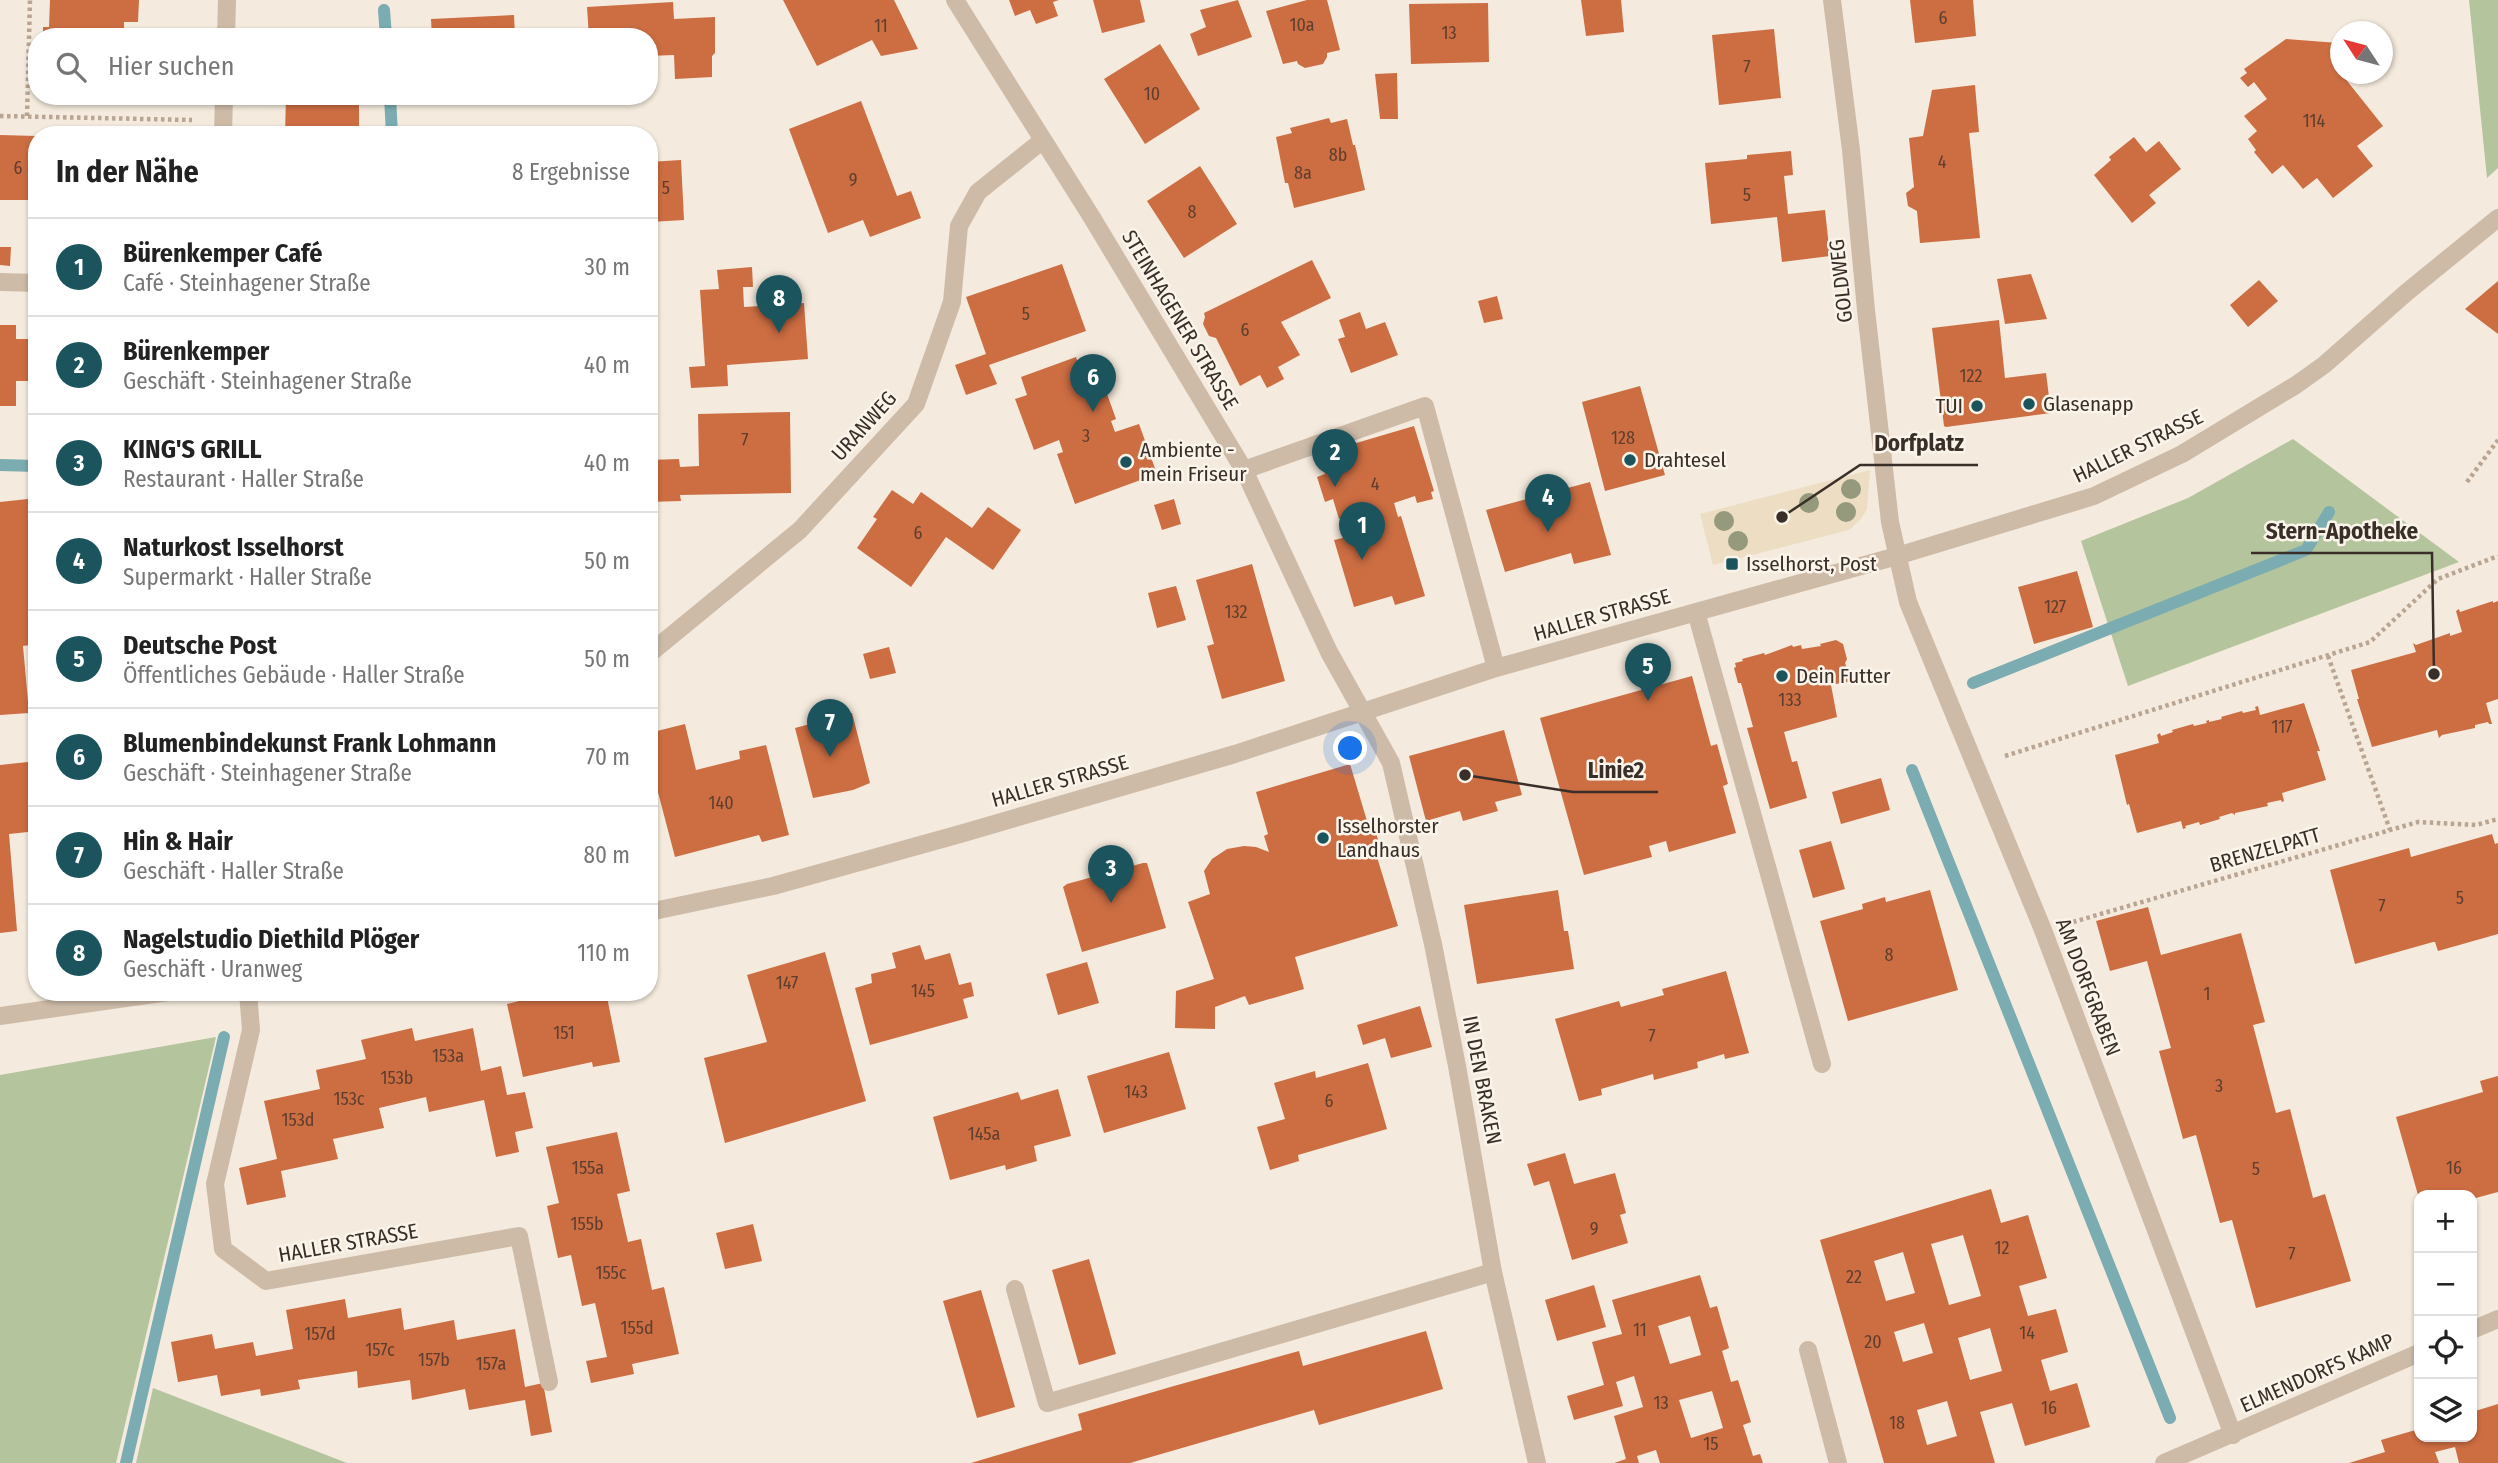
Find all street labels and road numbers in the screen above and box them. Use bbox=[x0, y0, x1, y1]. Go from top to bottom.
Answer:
street label: STEINHAGENER STRASSE bbox=[1116, 226, 1244, 415]
street label: GOLDWEG bbox=[1824, 238, 1858, 324]
street label: URANWEG bbox=[826, 386, 902, 466]
street label: HALLER STRASSE bbox=[2069, 403, 2207, 489]
street label: HALLER STRASSE bbox=[1531, 583, 1674, 647]
street label: HALLER STRASSE bbox=[989, 749, 1132, 813]
street label: BRENZELPATT bbox=[2207, 822, 2324, 878]
street label: AM DORFGRABEN bbox=[2050, 915, 2126, 1059]
street label: IN DEN BRAKEN bbox=[1457, 1013, 1507, 1147]
street label: HALLER STRASSE bbox=[276, 1218, 420, 1268]
street label: ELMENDORFS KAMP bbox=[2236, 1327, 2398, 1419]

